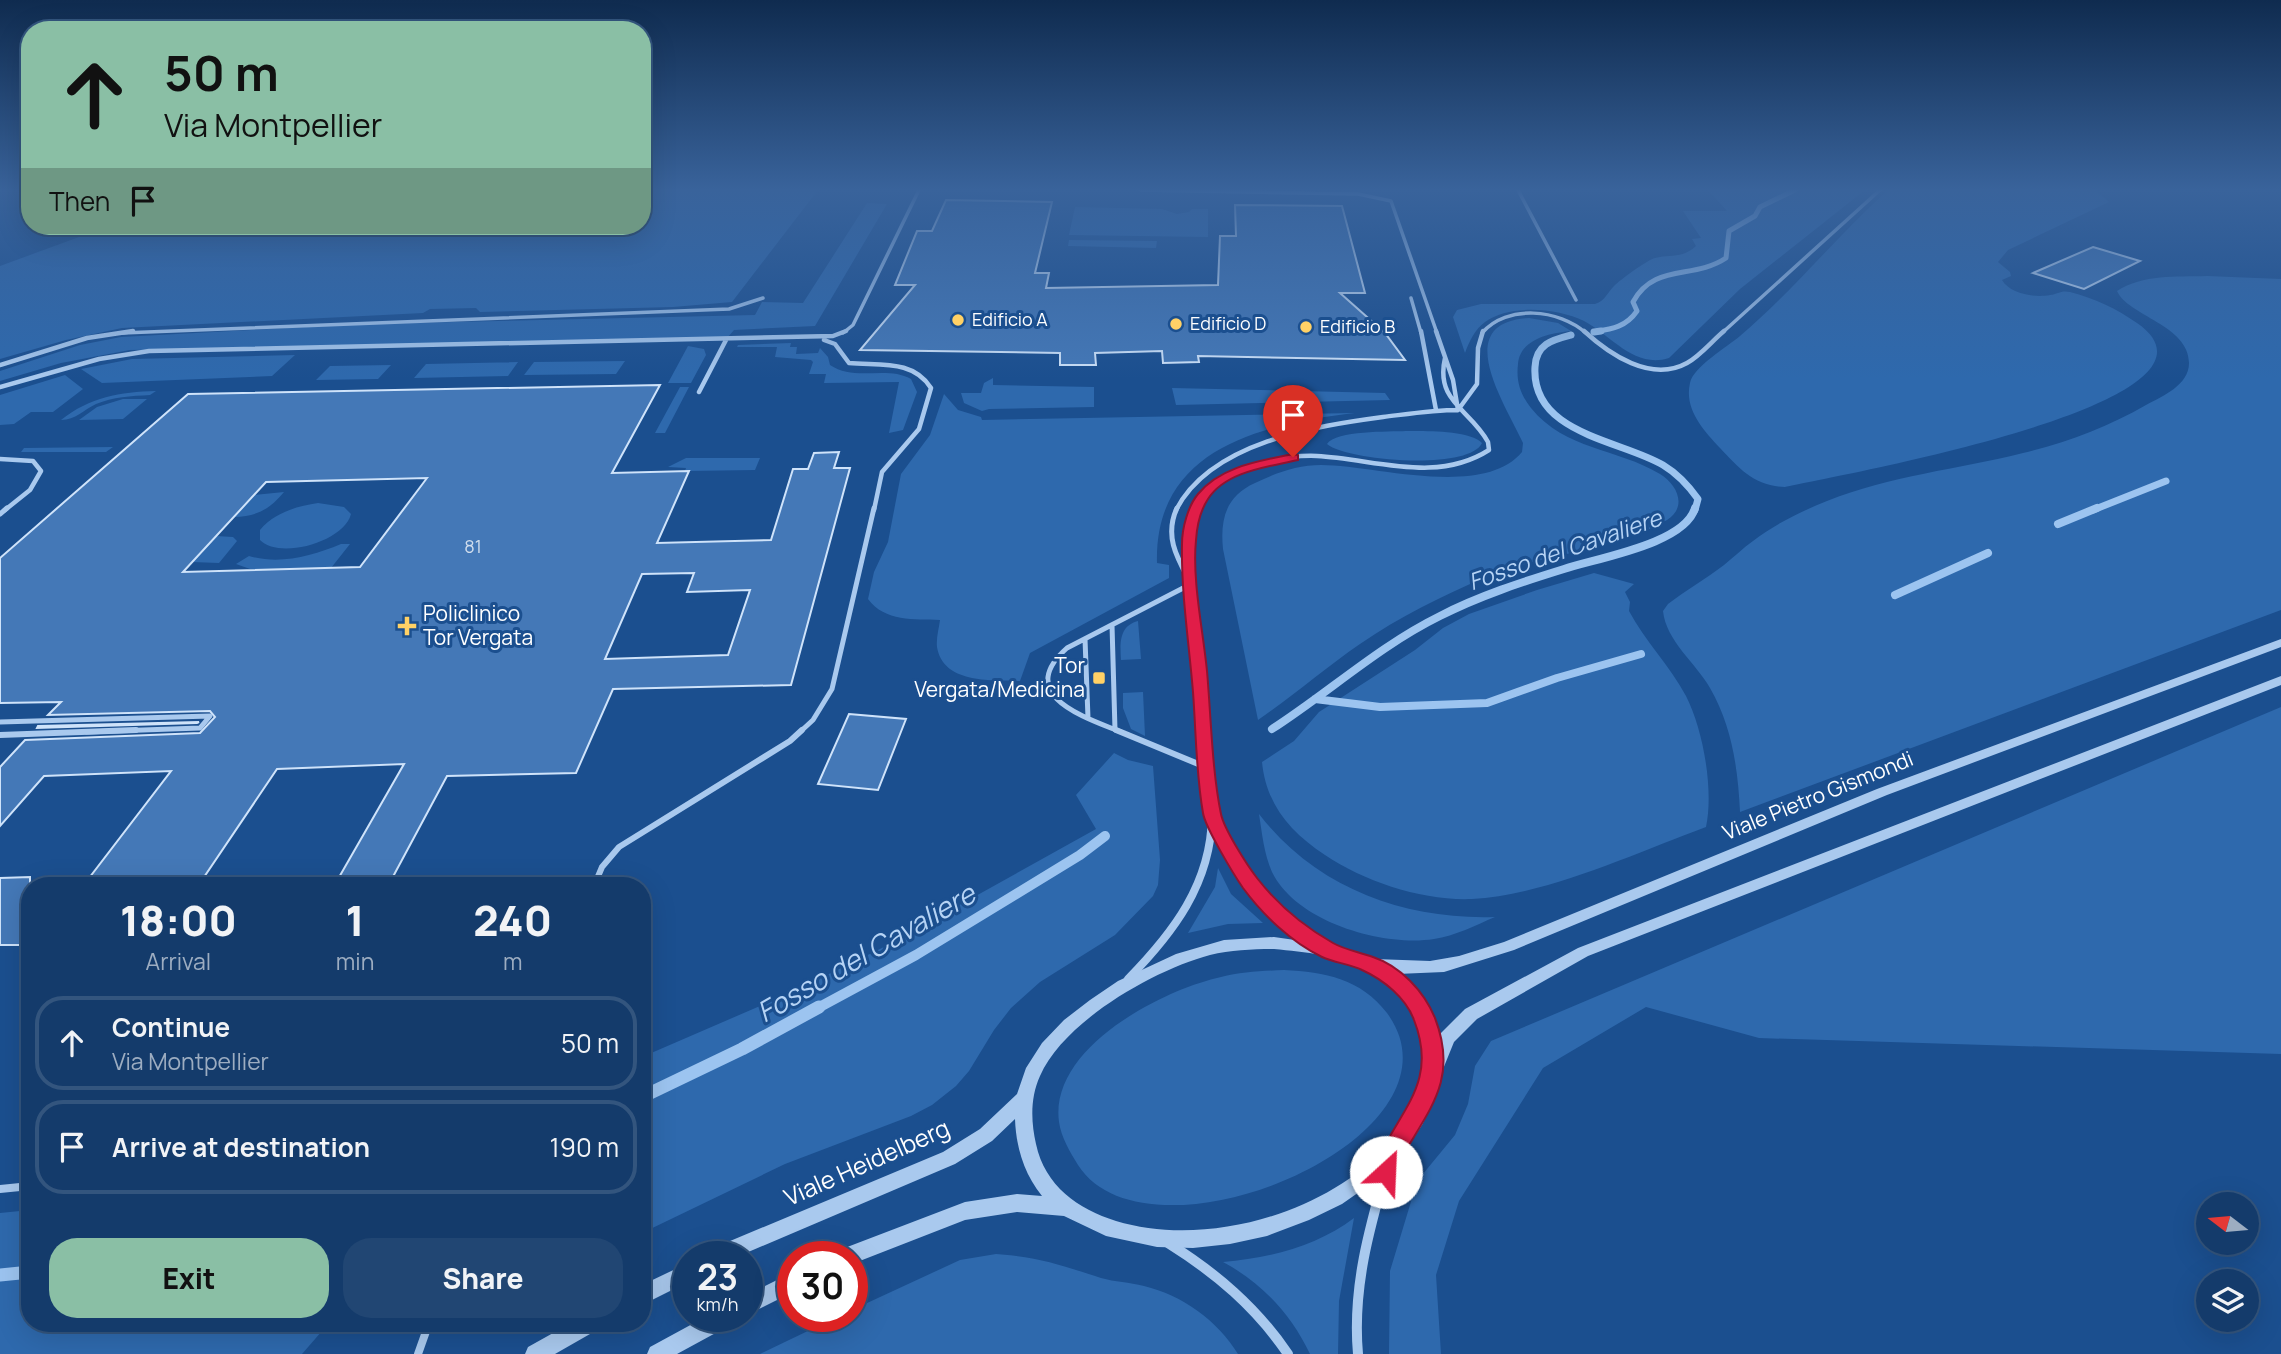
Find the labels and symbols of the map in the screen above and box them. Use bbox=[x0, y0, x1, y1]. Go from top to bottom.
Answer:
place label: Edificio A bbox=[972, 307, 1048, 331]
place label: Edificio D bbox=[1190, 311, 1266, 335]
marker: Edificio A bbox=[950, 312, 966, 328]
place label: Edificio B bbox=[1320, 314, 1395, 338]
marker: Edificio D bbox=[1168, 316, 1184, 332]
marker: Edificio B bbox=[1298, 319, 1314, 335]
pin bbox=[1263, 385, 1323, 457]
water label: Fosso del Cavaliere bbox=[1464, 500, 1667, 597]
house number: 81 bbox=[464, 534, 482, 558]
place label: Policlinico Tor Vergata bbox=[423, 599, 533, 651]
marker: Policlinico Tor Vergata bbox=[397, 616, 417, 636]
place label: Tor Vergata/Medicina bbox=[914, 651, 1085, 703]
marker: Tor Vergata/Medicina bbox=[1091, 670, 1107, 686]
street label: Viale Pietro Gismondi bbox=[1718, 744, 1917, 846]
water label: Fosso del Cavaliere bbox=[749, 873, 983, 1030]
street label: Viale Heidelberg bbox=[778, 1110, 954, 1213]
position arrow bbox=[1349, 1135, 1423, 1209]
north arrow bbox=[2196, 1192, 2259, 1255]
speed limit sign: 30 bbox=[777, 1241, 868, 1332]

